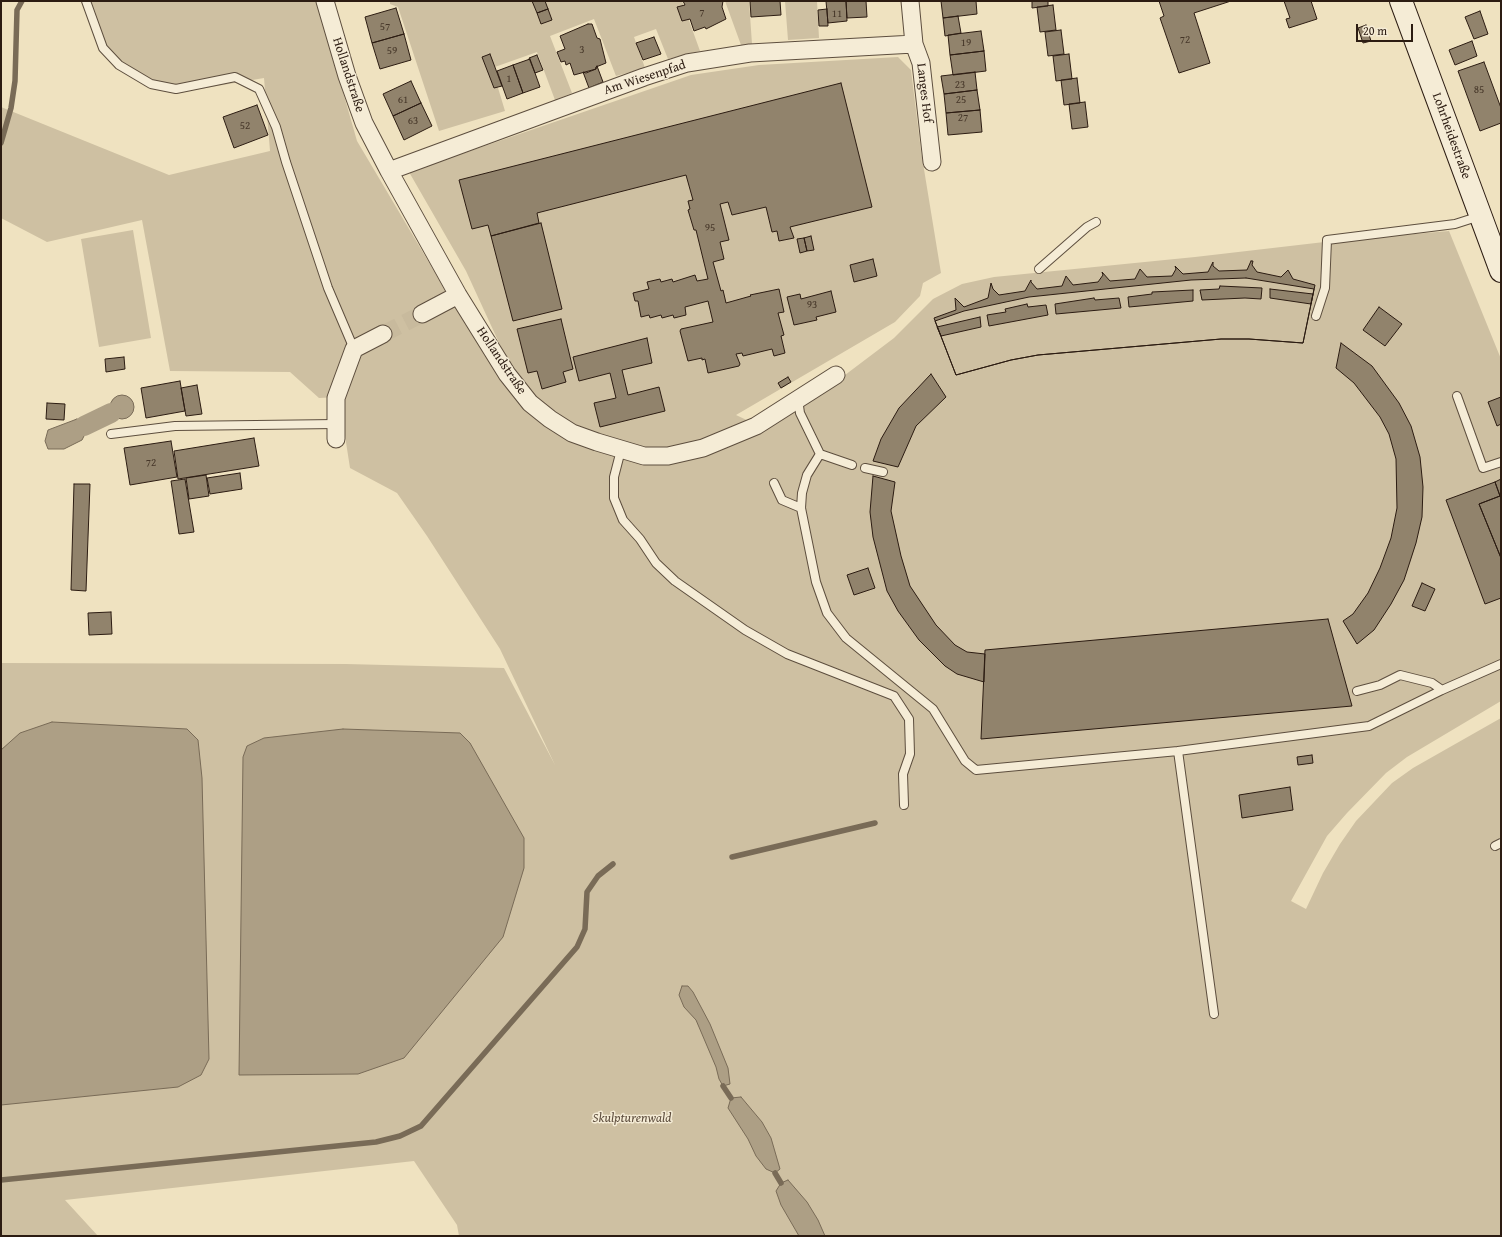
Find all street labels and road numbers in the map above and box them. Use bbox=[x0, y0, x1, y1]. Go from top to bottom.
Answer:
street label: Hollandstraße bbox=[329, 36, 367, 114]
street label: Am Wiesenpfad bbox=[602, 57, 688, 99]
street label: Langes Hof bbox=[913, 62, 935, 124]
street label: Lohrheidestraße bbox=[1428, 91, 1474, 181]
street label: Hollandstraße bbox=[473, 324, 529, 398]

